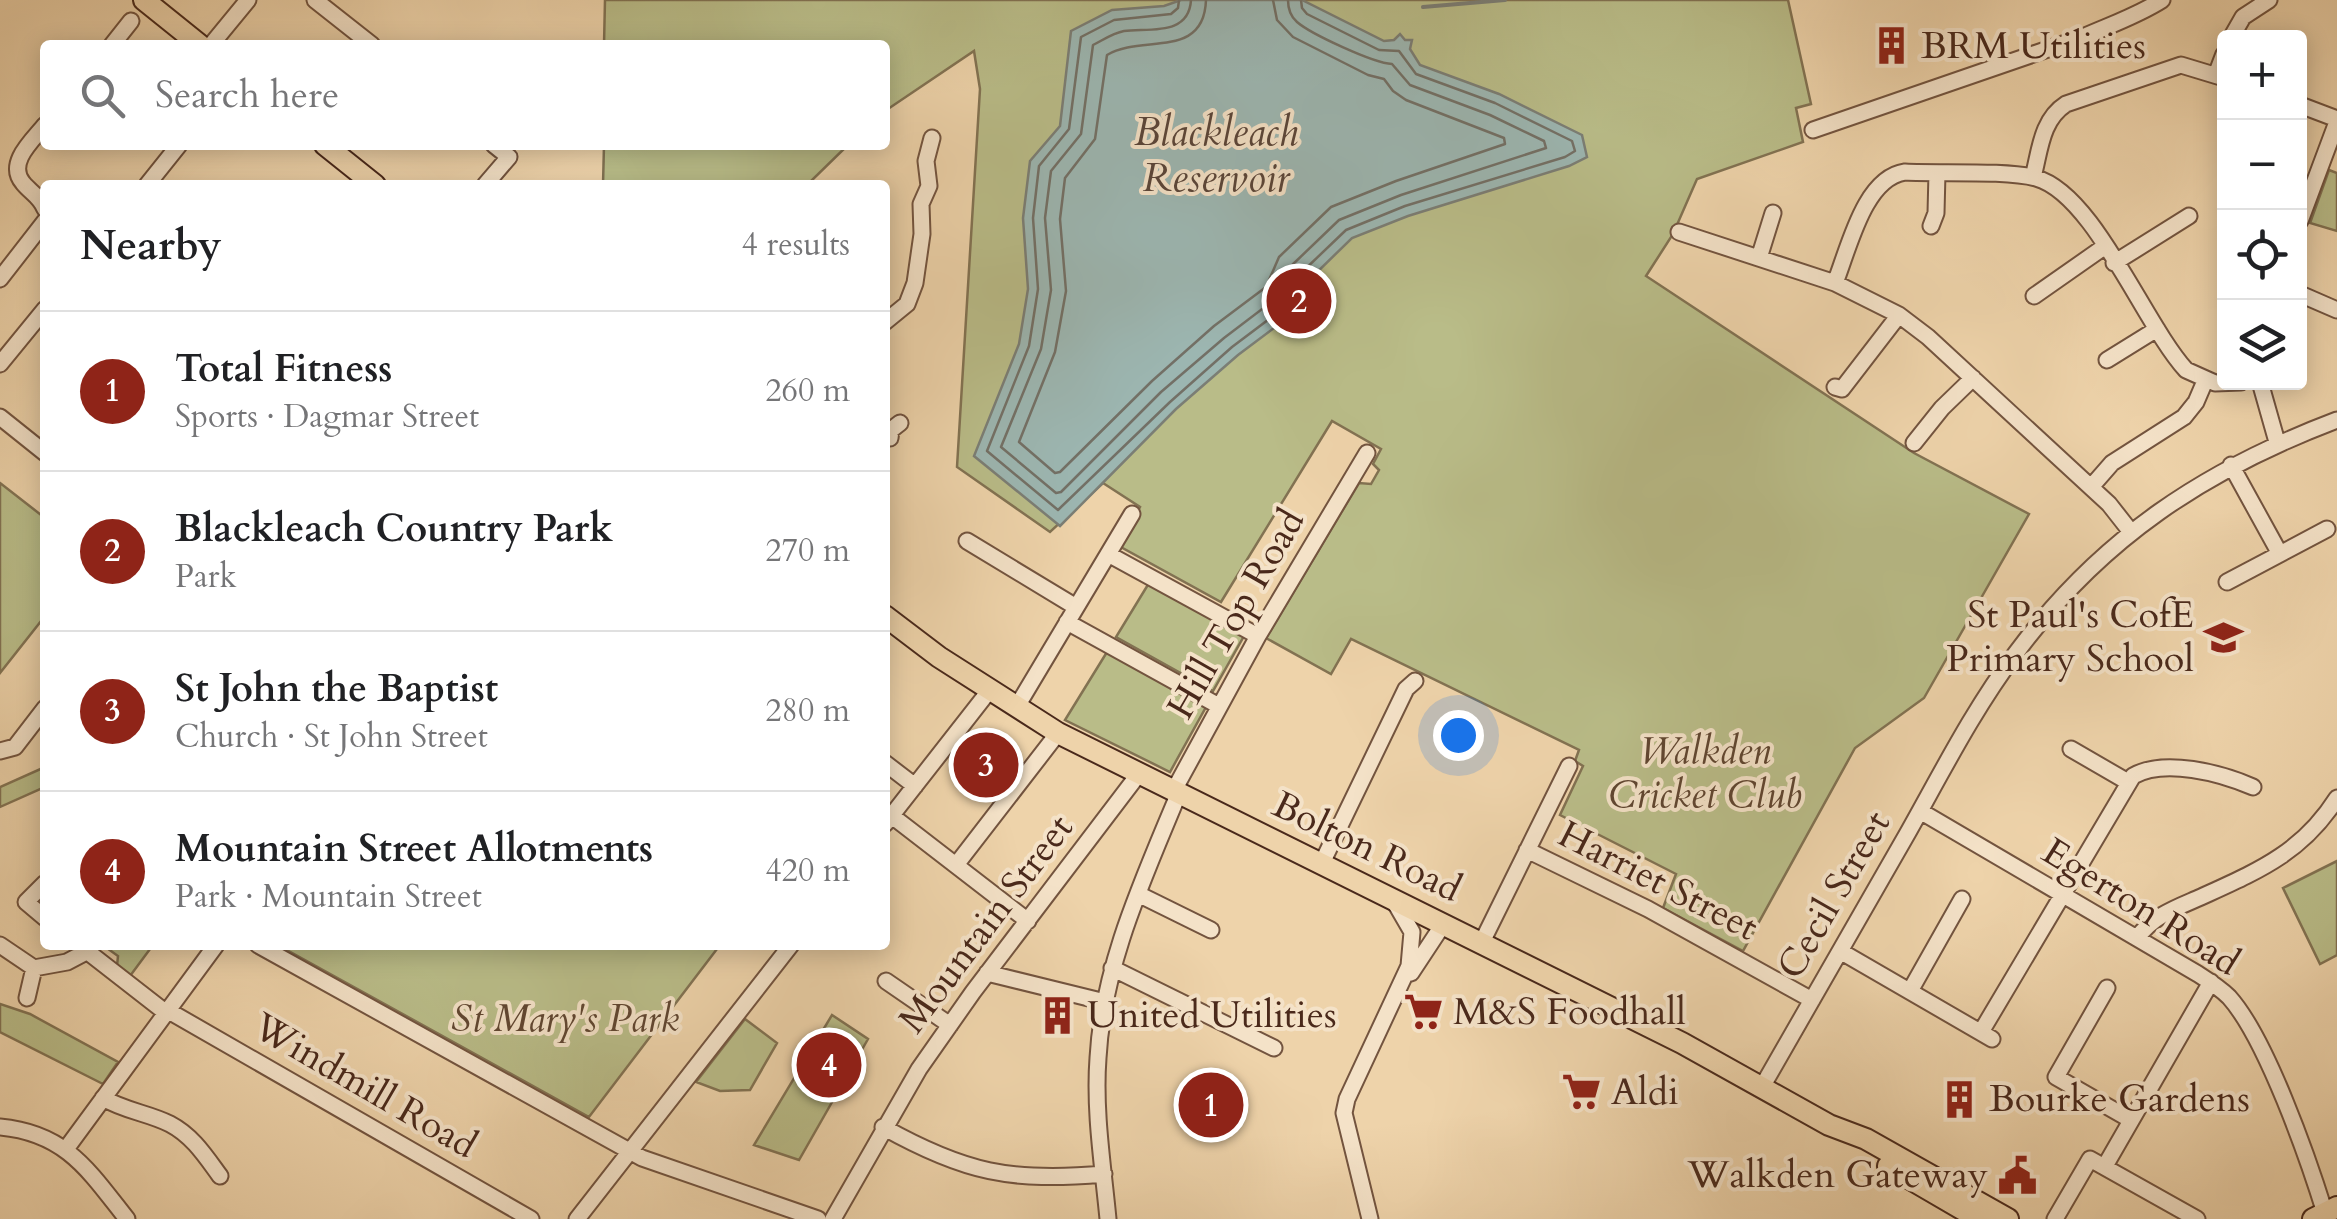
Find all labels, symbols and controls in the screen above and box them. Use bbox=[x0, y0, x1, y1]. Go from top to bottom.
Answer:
place label: BRM Utilities bbox=[1921, 20, 2146, 72]
building icon: BRM Utilities bbox=[1870, 25, 1912, 67]
map controls bbox=[2217, 30, 2307, 390]
button: + bbox=[2217, 30, 2307, 120]
search box bbox=[40, 40, 890, 150]
icon: search bbox=[75, 68, 130, 123]
text: Search here bbox=[155, 69, 339, 121]
water label: Blackleach Reservoir bbox=[1134, 105, 1298, 206]
button: − bbox=[2217, 120, 2307, 210]
button: locate bbox=[2217, 210, 2307, 300]
text: Nearby bbox=[80, 217, 222, 274]
text: 4 results bbox=[742, 223, 850, 267]
pin: 2 bbox=[1266, 264, 1332, 338]
button: layers bbox=[2217, 300, 2307, 390]
text: Total Fitness bbox=[175, 343, 392, 395]
text: 1 bbox=[104, 369, 121, 413]
text: 260 m bbox=[765, 369, 850, 413]
text: Sports · Dagmar Street bbox=[175, 395, 479, 439]
street label: Hill Top Road bbox=[1155, 500, 1317, 728]
text: Blackleach Country Park bbox=[175, 503, 613, 555]
text: 2 bbox=[104, 529, 121, 573]
text: 270 m bbox=[765, 529, 850, 573]
text: Park bbox=[175, 555, 237, 599]
place label: St Paul's CofE Primary School bbox=[1946, 589, 2194, 685]
school or university icon: St Paul's CofE Primary School bbox=[2203, 616, 2245, 658]
text: St John the Baptist bbox=[175, 663, 498, 715]
text: 3 bbox=[104, 689, 121, 733]
text: 280 m bbox=[765, 689, 850, 733]
your location bbox=[1433, 710, 1484, 761]
text: Church · St John Street bbox=[175, 715, 488, 759]
park label: Walkden Cricket Club bbox=[1608, 725, 1802, 821]
pin: 3 bbox=[954, 728, 1018, 802]
street label: Bolton Road bbox=[1264, 779, 1470, 915]
street label: Cecil Street bbox=[1765, 802, 1903, 988]
street label: Mountain Street bbox=[887, 804, 1085, 1044]
street label: Harriet Street bbox=[1549, 808, 1767, 954]
text: Mountain Street Allotments bbox=[175, 823, 653, 875]
street label: Egerton Road bbox=[2032, 826, 2250, 988]
text: 4 bbox=[104, 849, 121, 893]
text: 420 m bbox=[765, 849, 850, 893]
text: Park · Mountain Street bbox=[175, 875, 482, 919]
place label: M&S Foodhall bbox=[1453, 986, 1686, 1038]
place label: United Utilities bbox=[1087, 989, 1337, 1041]
supermarket icon: M&S Foodhall bbox=[1402, 991, 1444, 1033]
park label: St Mary's Park bbox=[451, 993, 679, 1045]
building icon: United Utilities bbox=[1036, 994, 1078, 1036]
street label: Windmill Road bbox=[243, 1000, 486, 1171]
pin: 4 bbox=[796, 1028, 862, 1102]
place label: Aldi bbox=[1611, 1066, 1679, 1118]
pin: 1 bbox=[1178, 1068, 1244, 1142]
supermarket icon: Aldi bbox=[1560, 1071, 1602, 1113]
place label: Bourke Gardens bbox=[1989, 1073, 2250, 1125]
building icon: Bourke Gardens bbox=[1938, 1078, 1980, 1120]
place label: Walkden Gateway bbox=[1687, 1149, 1988, 1201]
public building icon: Walkden Gateway bbox=[1997, 1154, 2039, 1196]

